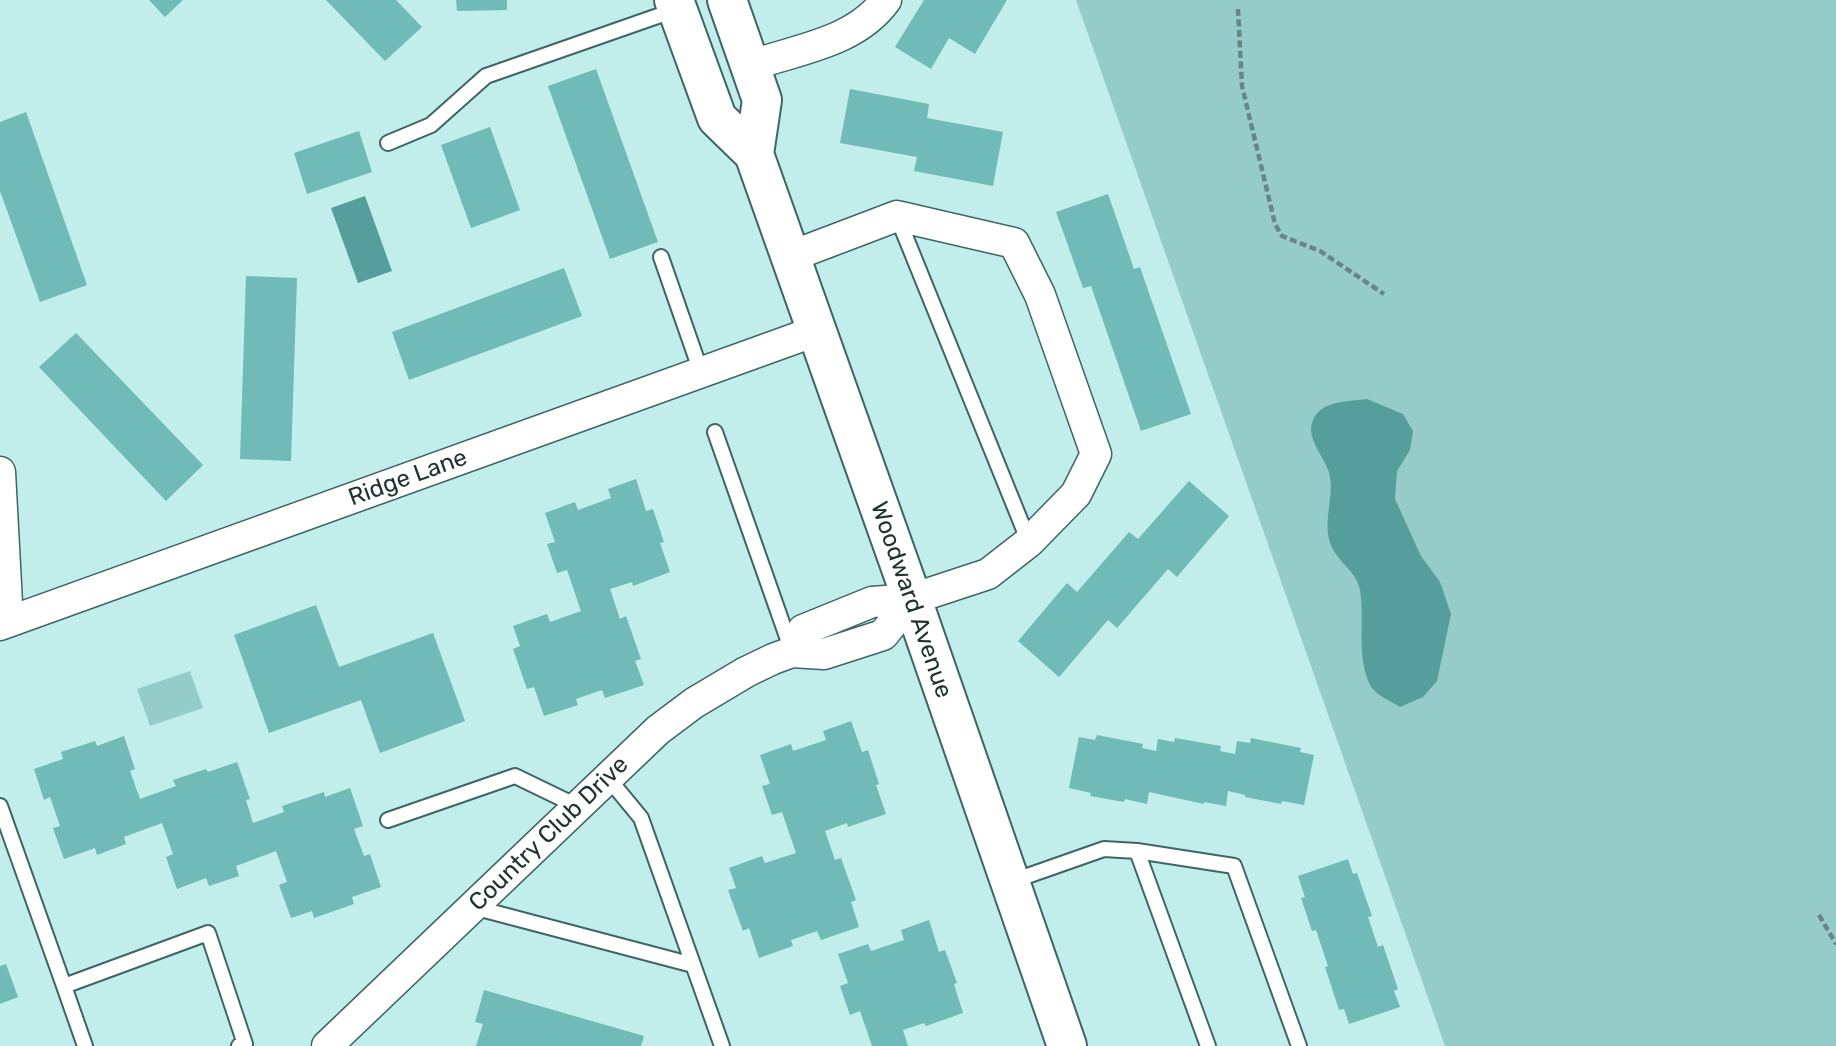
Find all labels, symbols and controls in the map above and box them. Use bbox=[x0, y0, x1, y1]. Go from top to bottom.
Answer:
street label: Ridge Lane bbox=[345, 443, 471, 513]
street label: Woodward Avenue bbox=[864, 498, 958, 702]
street label: Country Club Drive bbox=[463, 751, 635, 917]

